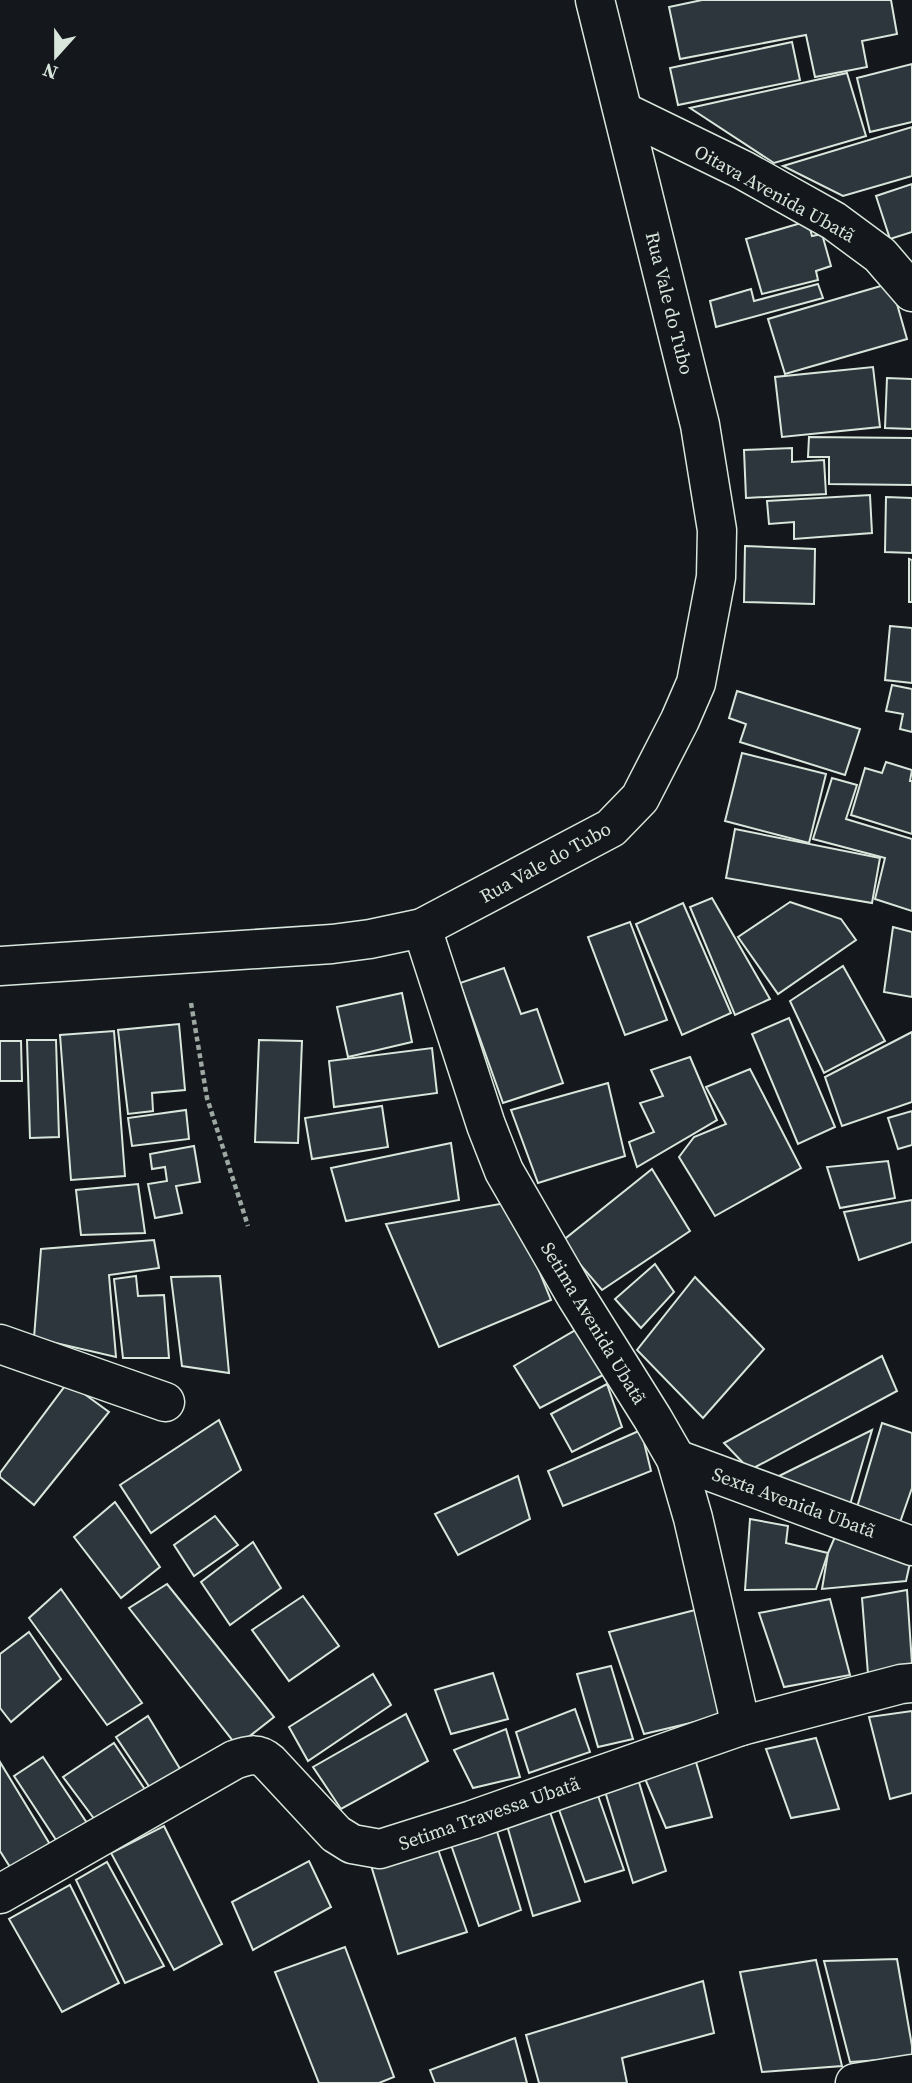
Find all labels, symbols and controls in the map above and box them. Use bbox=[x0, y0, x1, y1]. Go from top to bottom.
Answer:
north arrow bbox=[21, 21, 91, 91]
text: N bbox=[39, 57, 61, 86]
street label: Oitava Avenida Ubatã bbox=[690, 138, 861, 248]
street label: Rua Vale do Tubo bbox=[640, 229, 700, 377]
street label: Rua Vale do Tubo bbox=[475, 815, 615, 909]
street label: Setima Avenida Ubatã bbox=[535, 1237, 653, 1409]
street label: Sexta Avenida Ubatã bbox=[709, 1460, 880, 1544]
street label: Setima Travessa Ubatã bbox=[395, 1770, 583, 1856]

